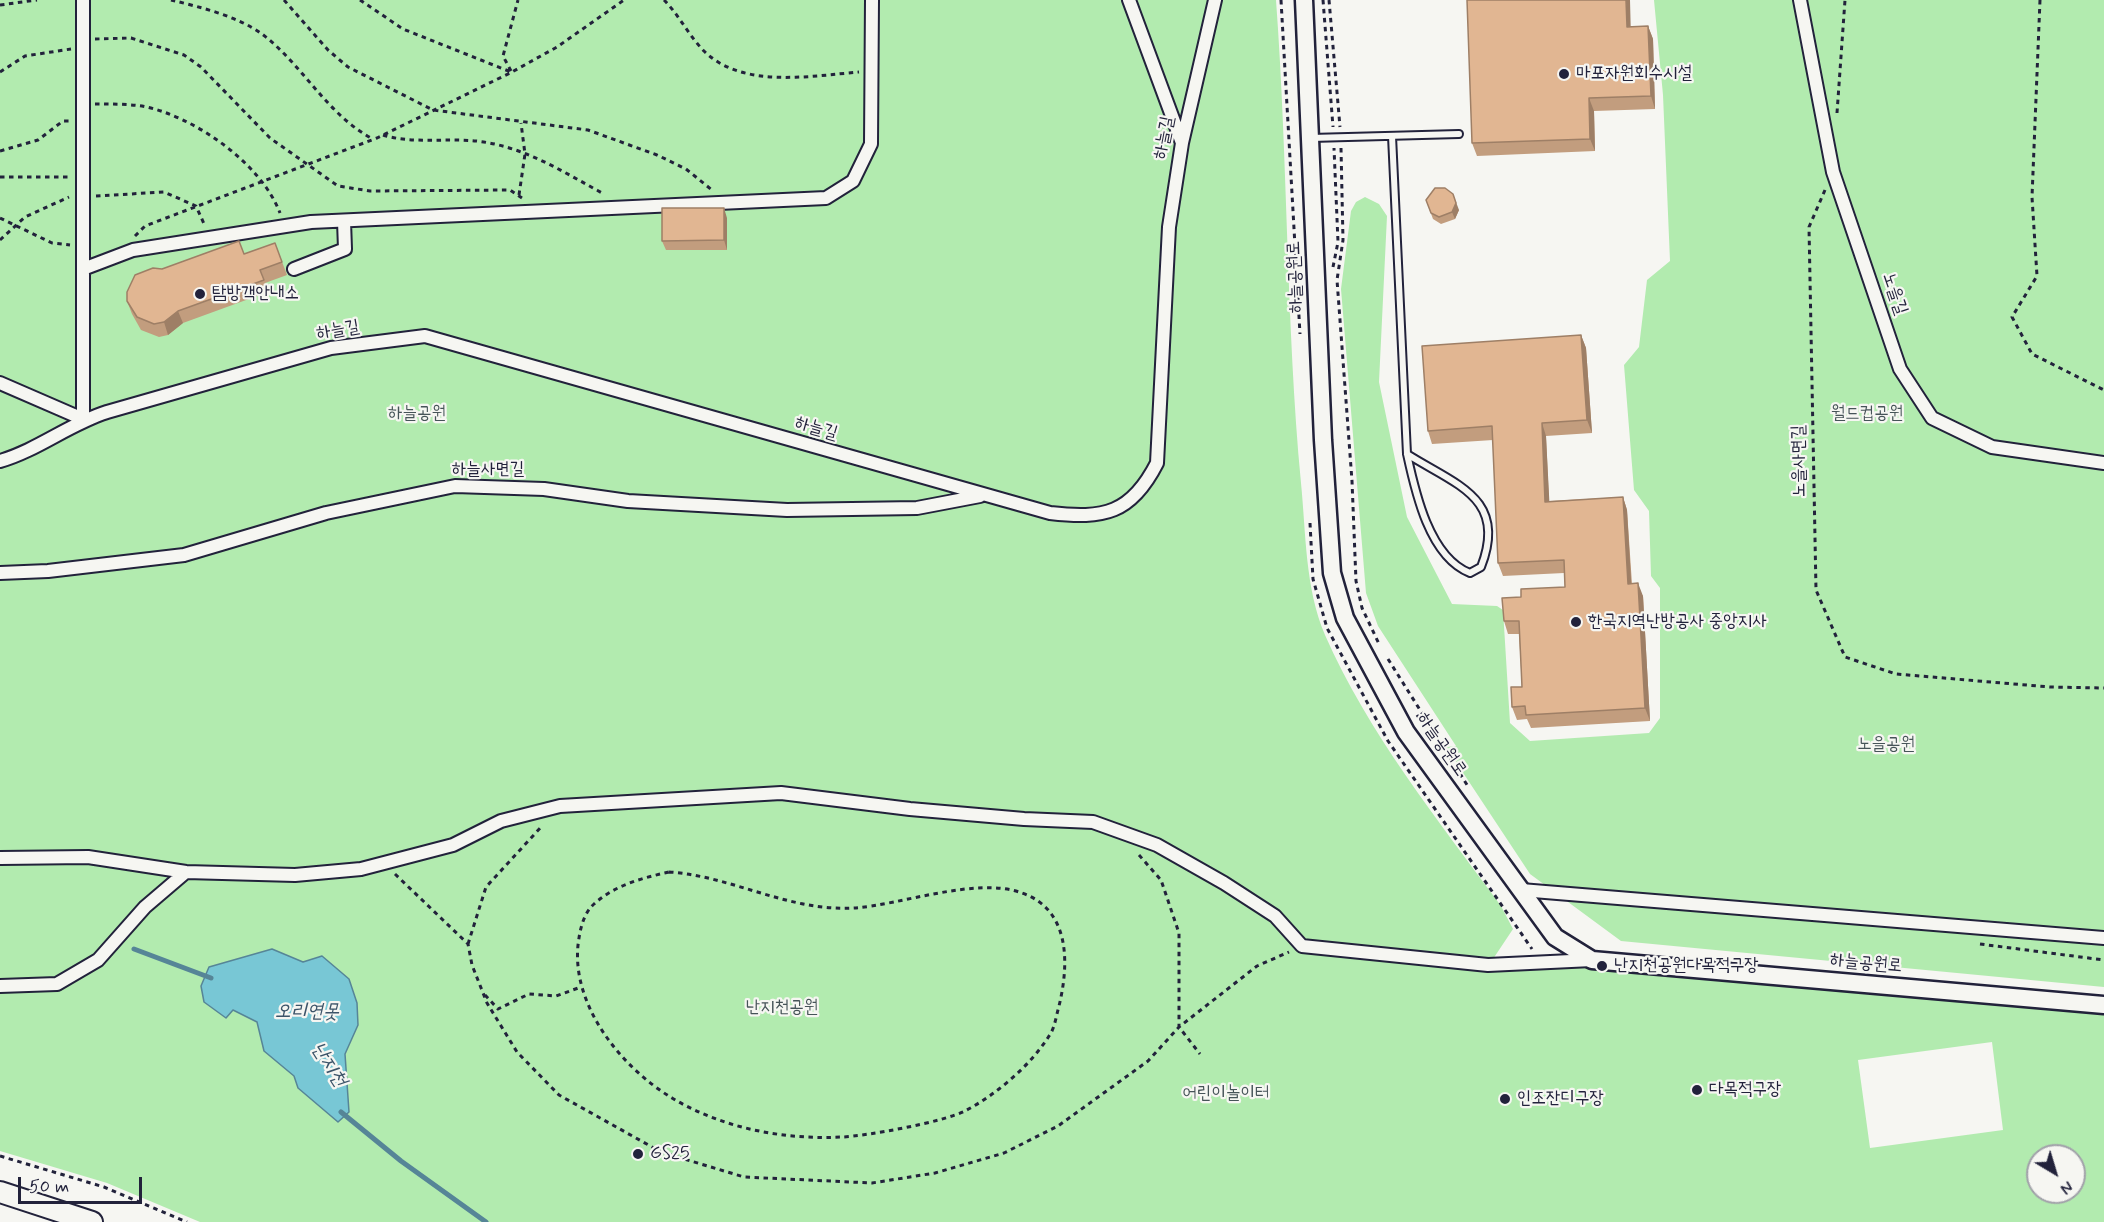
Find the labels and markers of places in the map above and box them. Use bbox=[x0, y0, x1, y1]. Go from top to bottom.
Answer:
place label: 마포자원회수시설 bbox=[1576, 63, 1692, 85]
marker: 마포자원회수시설 bbox=[1557, 67, 1571, 81]
place label: 탐방객안내소 bbox=[212, 283, 299, 305]
marker: 탐방객안내소 bbox=[193, 287, 207, 301]
place label: 한국지역난방공사 중앙지사 bbox=[1588, 611, 1767, 633]
marker: 한국지역난방공사 중앙지사 bbox=[1569, 615, 1583, 629]
place label: 난지천공원다목적구장 bbox=[1614, 955, 1759, 977]
marker: 난지천공원다목적구장 bbox=[1595, 959, 1609, 973]
place label: 다목적구장 bbox=[1709, 1079, 1781, 1101]
marker: 다목적구장 bbox=[1690, 1083, 1704, 1097]
place label: 인조잔디구장 bbox=[1517, 1088, 1604, 1110]
marker: 인조잔디구장 bbox=[1498, 1092, 1512, 1106]
place label: GS25 bbox=[650, 1143, 689, 1165]
marker: GS25 bbox=[631, 1147, 645, 1161]

